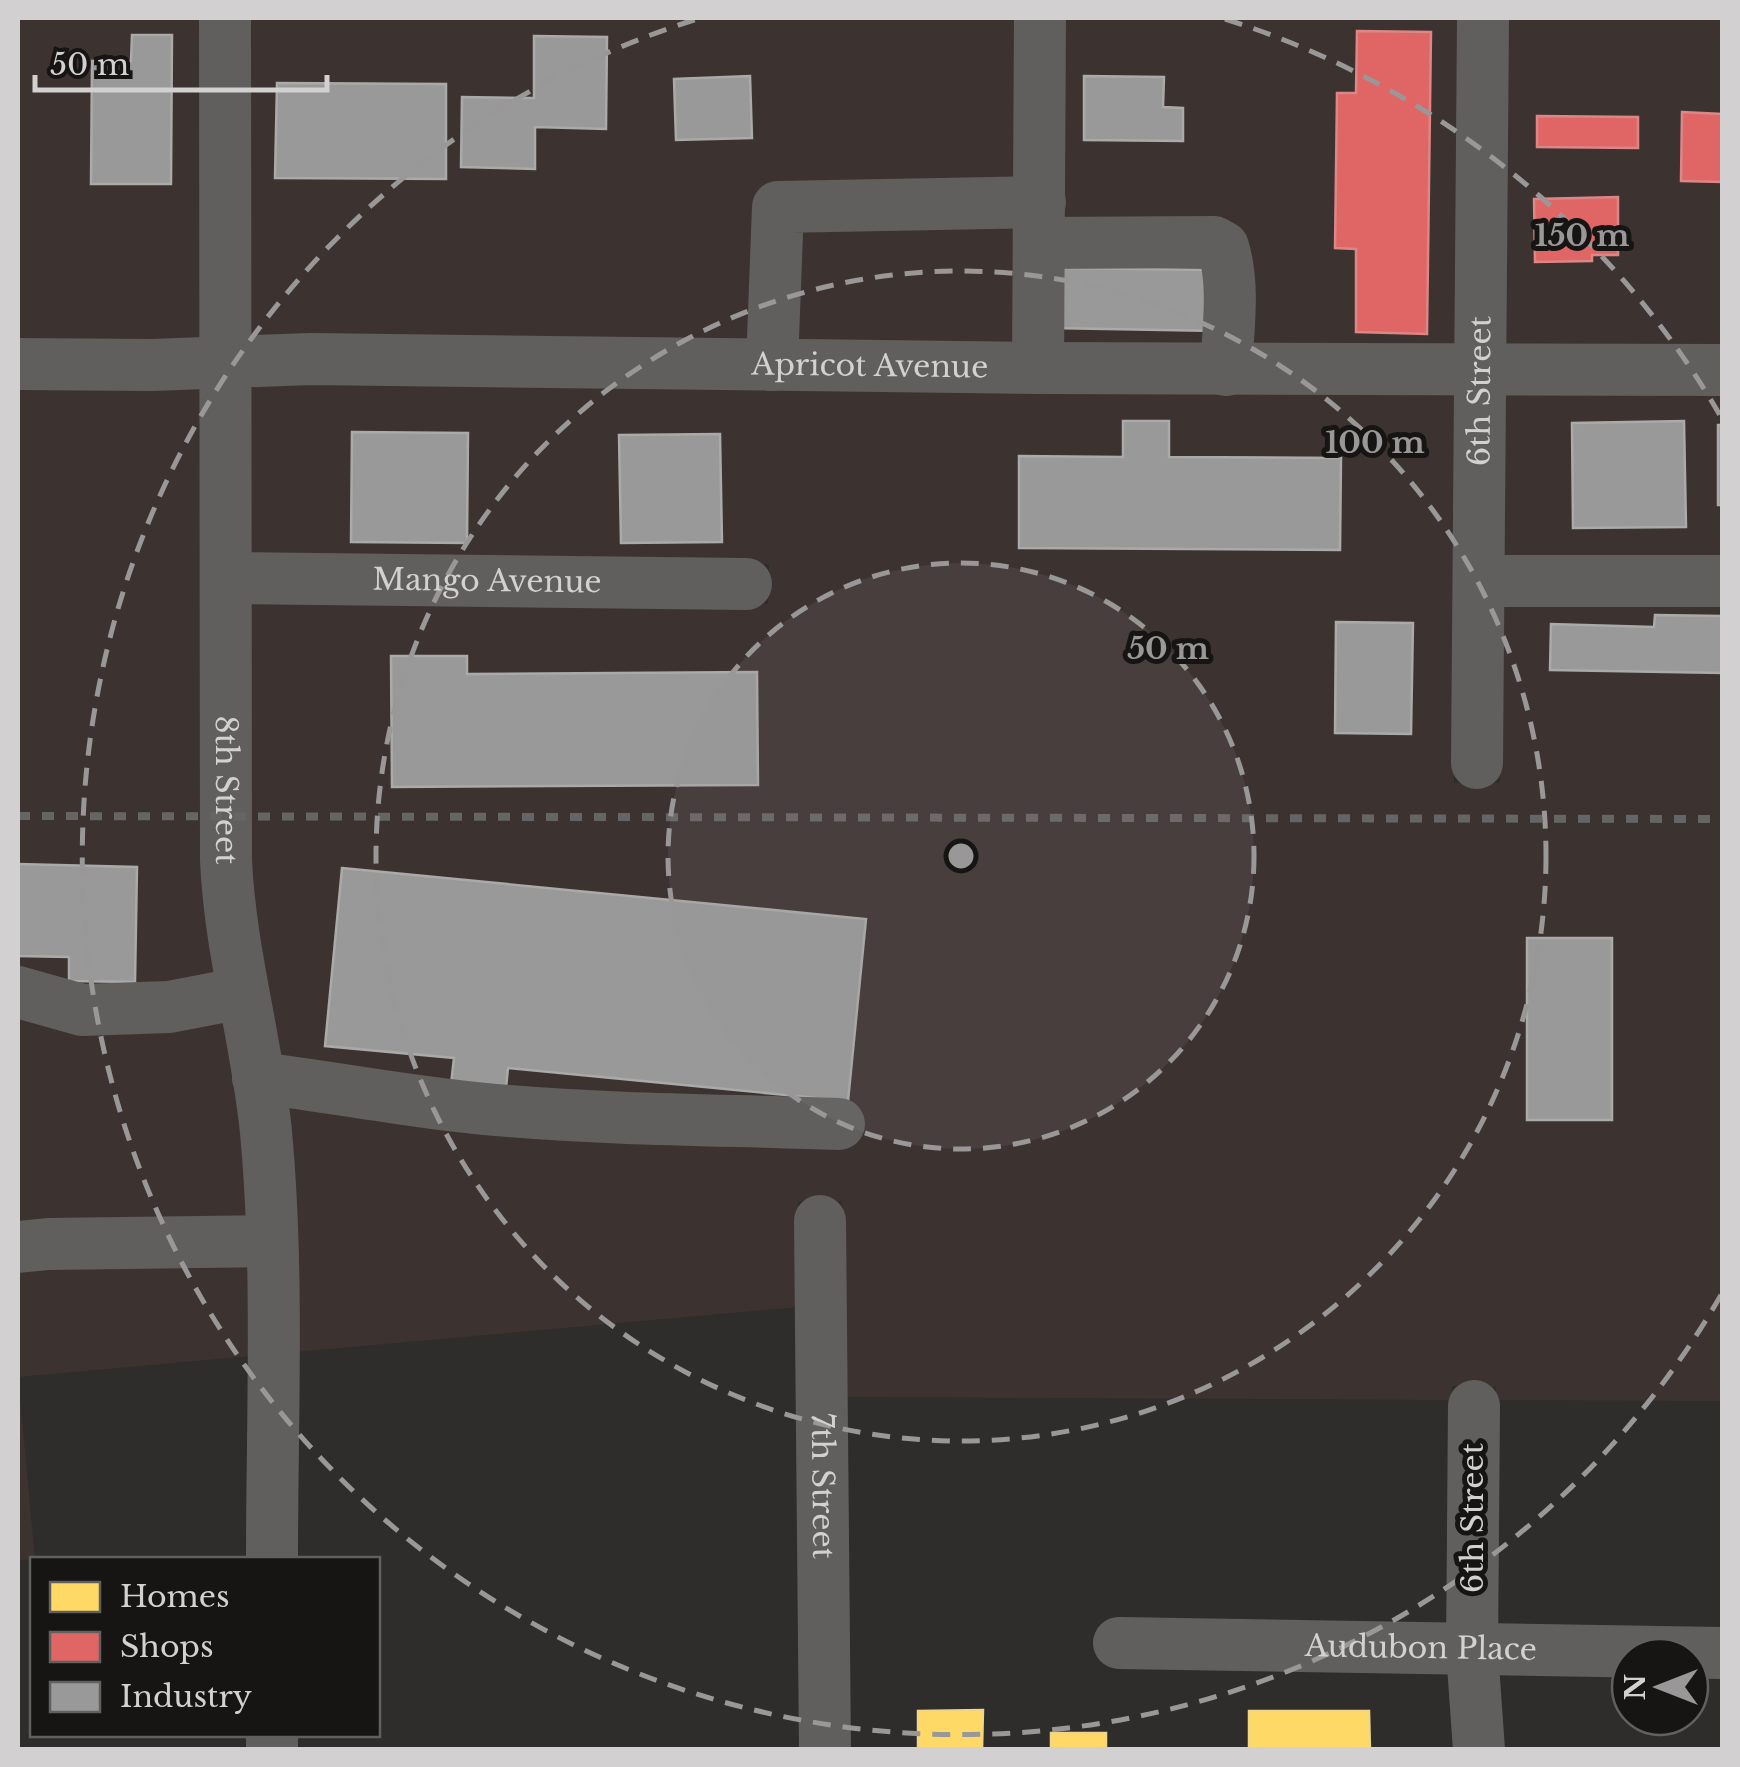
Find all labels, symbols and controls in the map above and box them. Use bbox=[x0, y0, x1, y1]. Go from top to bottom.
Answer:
scale bar bbox=[35, 30, 328, 92]
text: 50 m bbox=[50, 46, 129, 83]
text: 150 m bbox=[1535, 217, 1629, 254]
street label: 6th Street bbox=[1460, 315, 1499, 466]
street label: Apricot Avenue bbox=[750, 345, 988, 385]
text: 100 m bbox=[1325, 424, 1425, 461]
street label: Mango Avenue bbox=[372, 561, 602, 600]
text: 50 m bbox=[1127, 630, 1209, 667]
street label: 8th Street bbox=[208, 715, 245, 865]
centre of rings bbox=[943, 838, 979, 874]
street label: 7th Street bbox=[804, 1413, 842, 1560]
street label: 6th Street bbox=[1454, 1442, 1491, 1593]
legend bbox=[30, 1557, 380, 1737]
text: Homes bbox=[120, 1578, 230, 1615]
street label: Audubon Place bbox=[1304, 1627, 1537, 1668]
text: Shops bbox=[120, 1628, 214, 1665]
north arrow bbox=[1610, 1637, 1710, 1737]
text: N bbox=[1618, 1674, 1653, 1700]
text: Industry bbox=[120, 1678, 252, 1715]

